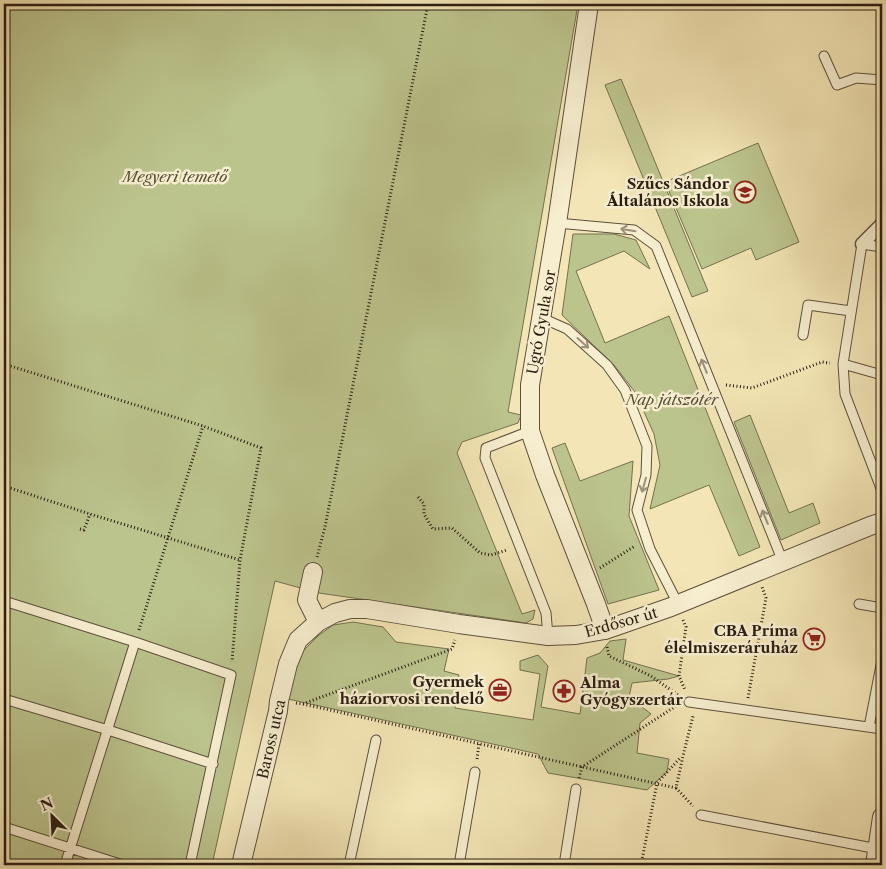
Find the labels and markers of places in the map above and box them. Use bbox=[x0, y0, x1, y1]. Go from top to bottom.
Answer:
place label: Szűcs Sándor Általános Iskola bbox=[606, 174, 730, 210]
school or university icon: Szűcs Sándor Általános Iskola bbox=[733, 180, 757, 204]
place label: CBA Príma élelmiszeráruház bbox=[664, 621, 798, 657]
supermarket icon: CBA Príma élelmiszeráruház bbox=[802, 627, 826, 651]
place label: Gyermek háziorvosi rendelő bbox=[340, 672, 485, 708]
place label: Alma Gyógyszertár bbox=[579, 673, 683, 709]
office icon: Gyermek háziorvosi rendelő bbox=[488, 678, 512, 702]
pharmacy icon: Alma Gyógyszertár bbox=[552, 679, 576, 703]

